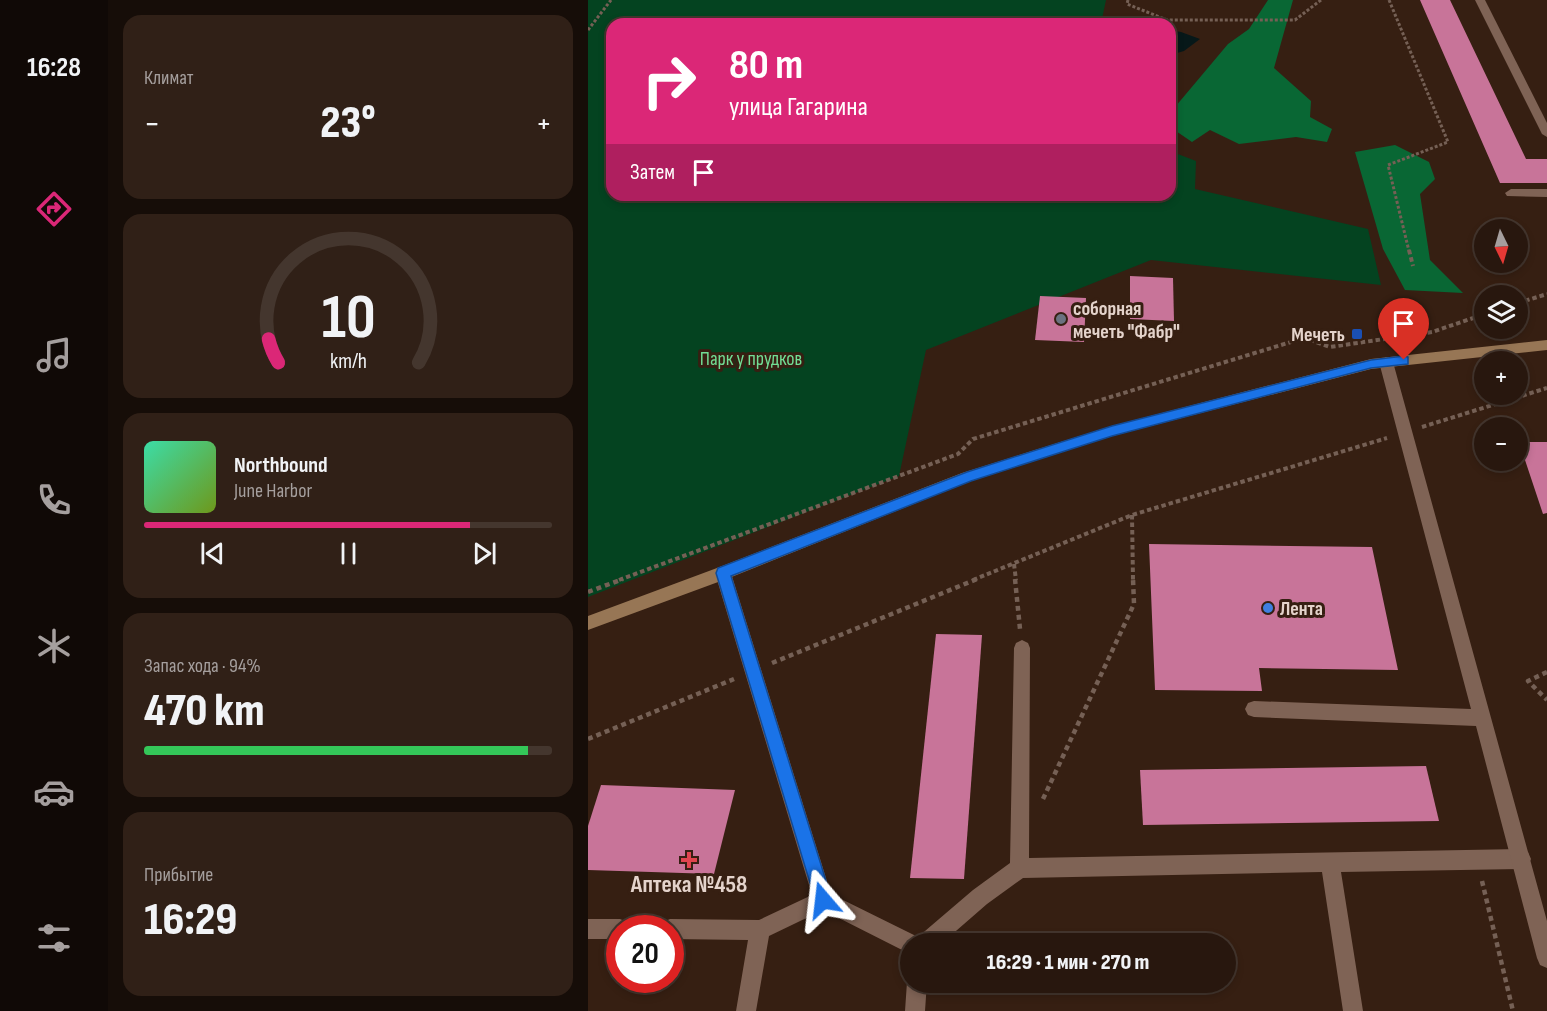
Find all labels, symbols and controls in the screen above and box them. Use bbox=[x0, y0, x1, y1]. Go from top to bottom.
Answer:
text: 80 m bbox=[729, 40, 803, 91]
icon: right bbox=[630, 42, 708, 120]
text: 16:28 bbox=[27, 52, 81, 84]
text: Климат bbox=[144, 66, 194, 90]
text: улица Гагарина bbox=[729, 91, 868, 123]
text: 23° bbox=[320, 96, 376, 151]
text: − bbox=[144, 104, 160, 144]
text: + bbox=[536, 104, 552, 144]
icon: arrive bbox=[687, 156, 720, 189]
text: Затем bbox=[630, 159, 675, 186]
icon: directions bbox=[33, 188, 75, 230]
north arrow bbox=[1474, 219, 1528, 273]
map controls bbox=[1474, 219, 1528, 471]
text: 10 bbox=[321, 281, 375, 356]
button: layers bbox=[1474, 285, 1528, 339]
place label: соборная мечеть "Фабр" bbox=[1073, 297, 1180, 344]
pin bbox=[1378, 298, 1429, 360]
icon: arrive bbox=[1387, 307, 1420, 340]
marker: соборная мечеть "Фабр" bbox=[1054, 312, 1068, 326]
place label: Мечеть bbox=[1291, 323, 1345, 347]
marker: Мечеть bbox=[1350, 327, 1364, 341]
icon: music bbox=[33, 334, 75, 376]
park label: Парк у прудков bbox=[700, 347, 802, 371]
text: km/h bbox=[329, 350, 367, 375]
button: + bbox=[1474, 351, 1528, 405]
button: − bbox=[1474, 417, 1528, 471]
text: Northbound bbox=[234, 452, 328, 479]
icon: phone bbox=[33, 479, 75, 521]
text: June Harbor bbox=[234, 479, 312, 503]
icon: previous bbox=[196, 537, 229, 570]
icon: pause bbox=[332, 537, 365, 570]
icon: next bbox=[468, 537, 501, 570]
place label: Лента bbox=[1280, 597, 1323, 621]
marker: Лента bbox=[1261, 601, 1275, 615]
icon: climate bbox=[33, 625, 75, 667]
text: Запас хода · 94% bbox=[144, 654, 261, 678]
text: 470 km bbox=[144, 684, 264, 739]
icon: car bbox=[33, 771, 75, 813]
marker: Аптека №458 bbox=[682, 853, 696, 867]
text: Прибытие bbox=[144, 863, 213, 887]
position arrow bbox=[791, 868, 855, 932]
place label: Аптека №458 bbox=[630, 870, 747, 899]
text: 16:29 bbox=[144, 893, 237, 948]
speed limit sign: 20 bbox=[606, 915, 684, 993]
icon: filters bbox=[33, 917, 75, 959]
text: 16:29 · 1 мин · 270 m bbox=[987, 949, 1149, 976]

